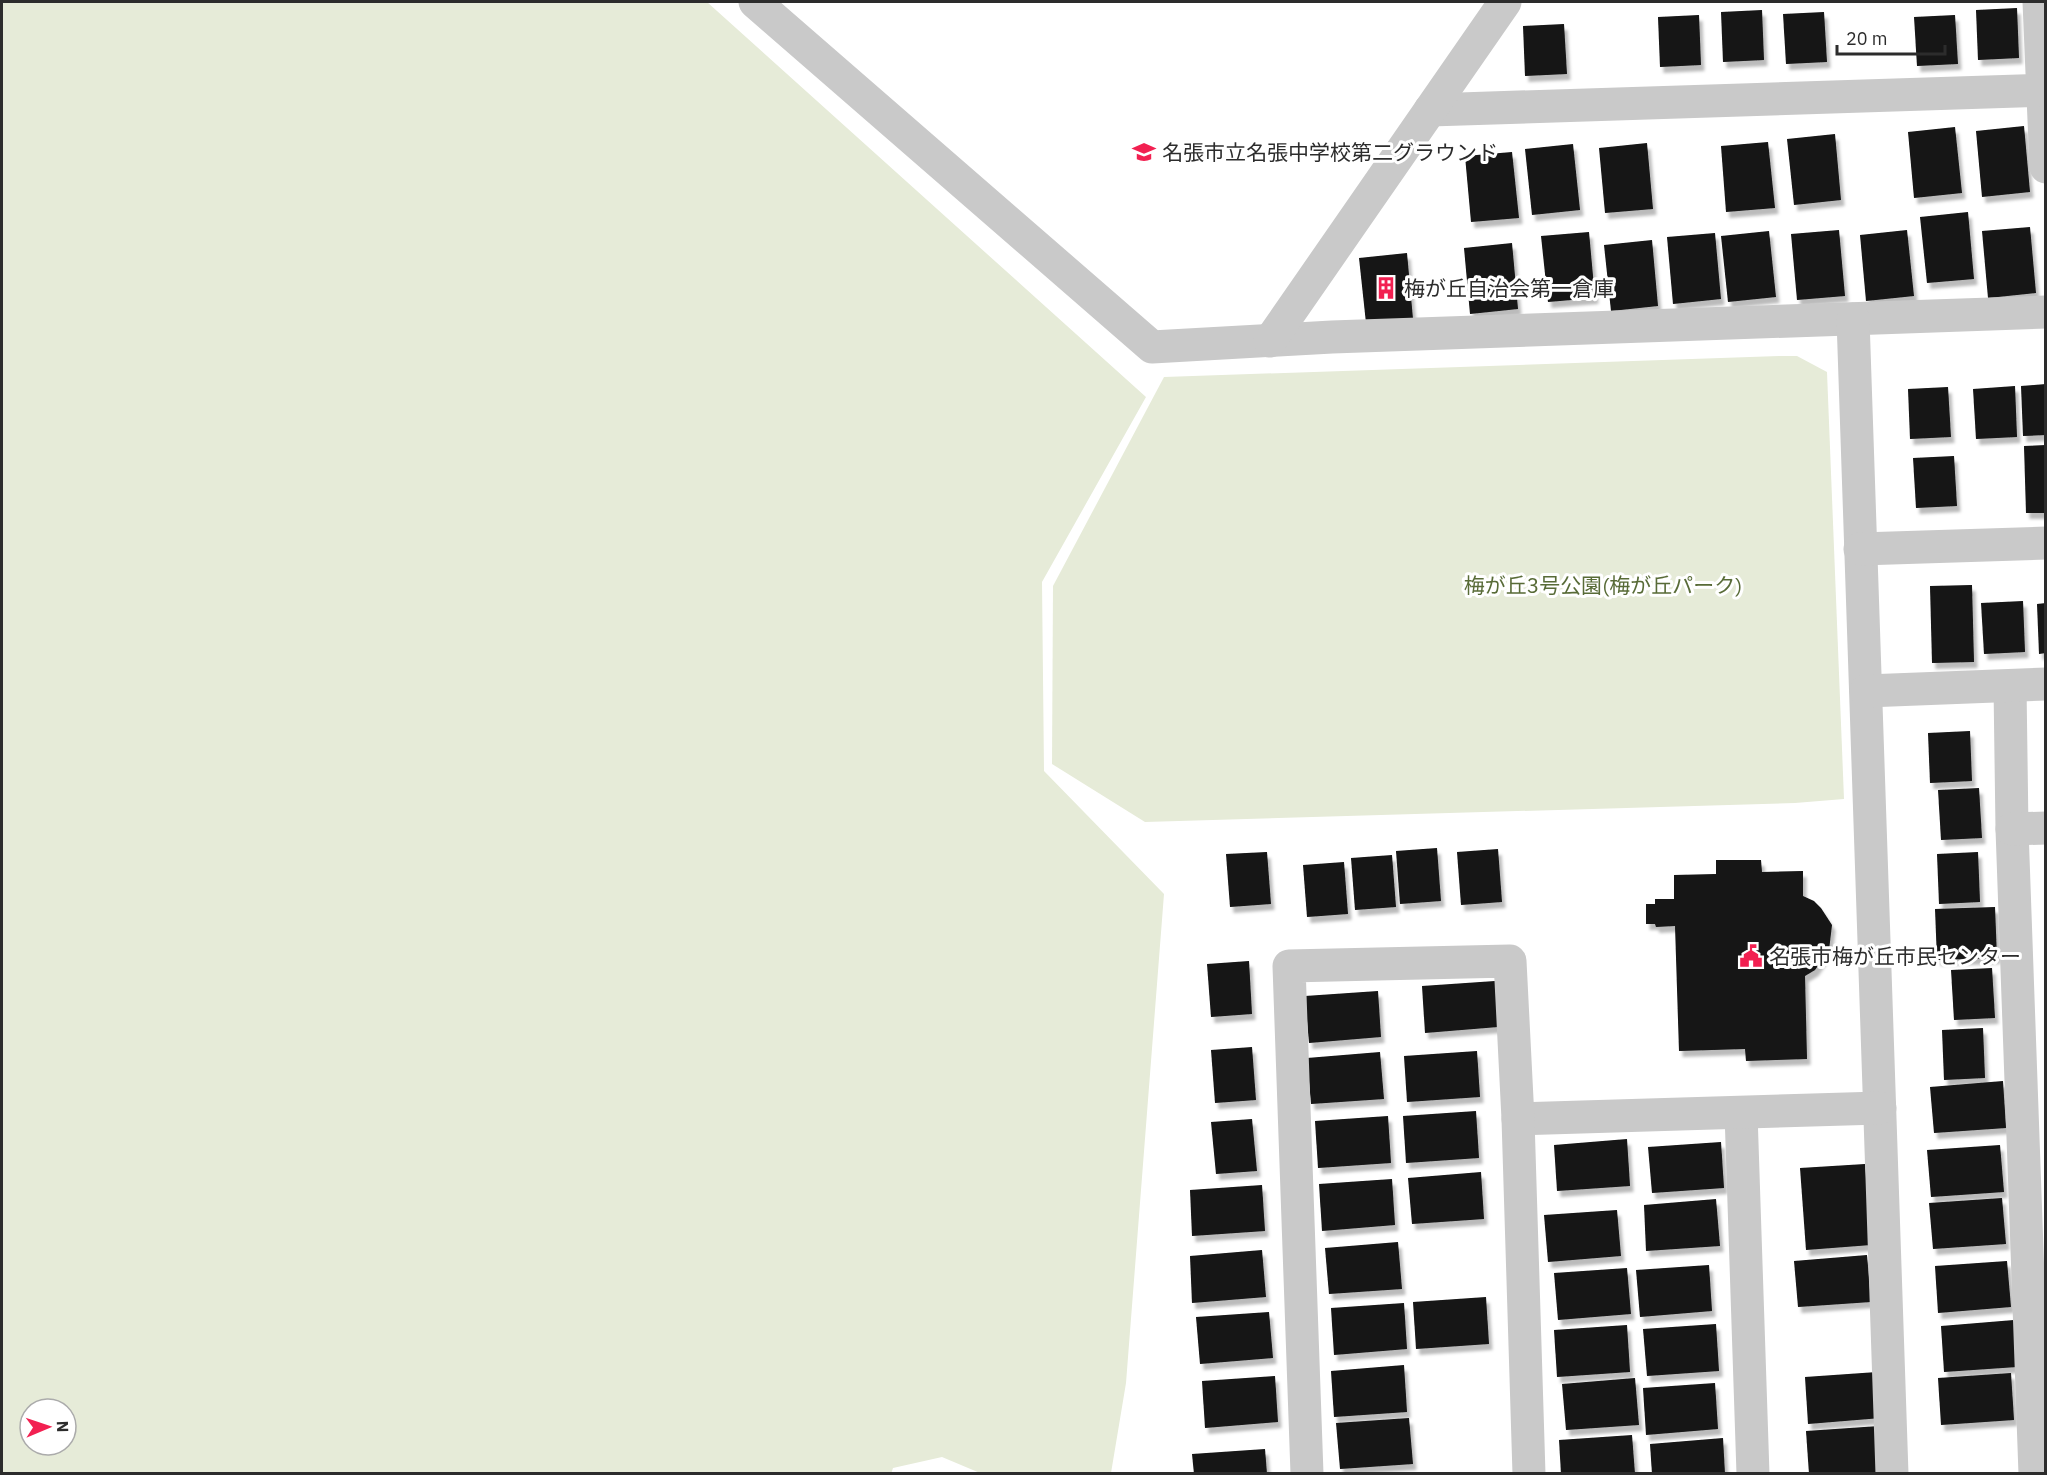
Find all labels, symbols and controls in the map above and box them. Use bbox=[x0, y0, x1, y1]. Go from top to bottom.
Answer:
scale bar bbox=[1837, 18, 1945, 56]
text: 20 m bbox=[1846, 27, 1888, 50]
place label: 名張市立名張中学校第二グラウンド bbox=[1162, 138, 1498, 166]
school or university icon: 名張市立名張中学校第二グラウンド bbox=[1131, 139, 1157, 165]
place label: 梅が丘自治会第一倉庫 bbox=[1404, 274, 1614, 302]
building icon: 梅が丘自治会第一倉庫 bbox=[1373, 275, 1399, 301]
park label: 梅が丘3号公園(梅が丘パーク) bbox=[1464, 571, 1742, 599]
place label: 名張市梅が丘市民センター bbox=[1769, 942, 2021, 970]
public building icon: 名張市梅が丘市民センター bbox=[1738, 943, 1764, 969]
north arrow bbox=[18, 1397, 78, 1457]
text: N bbox=[53, 1420, 73, 1433]

